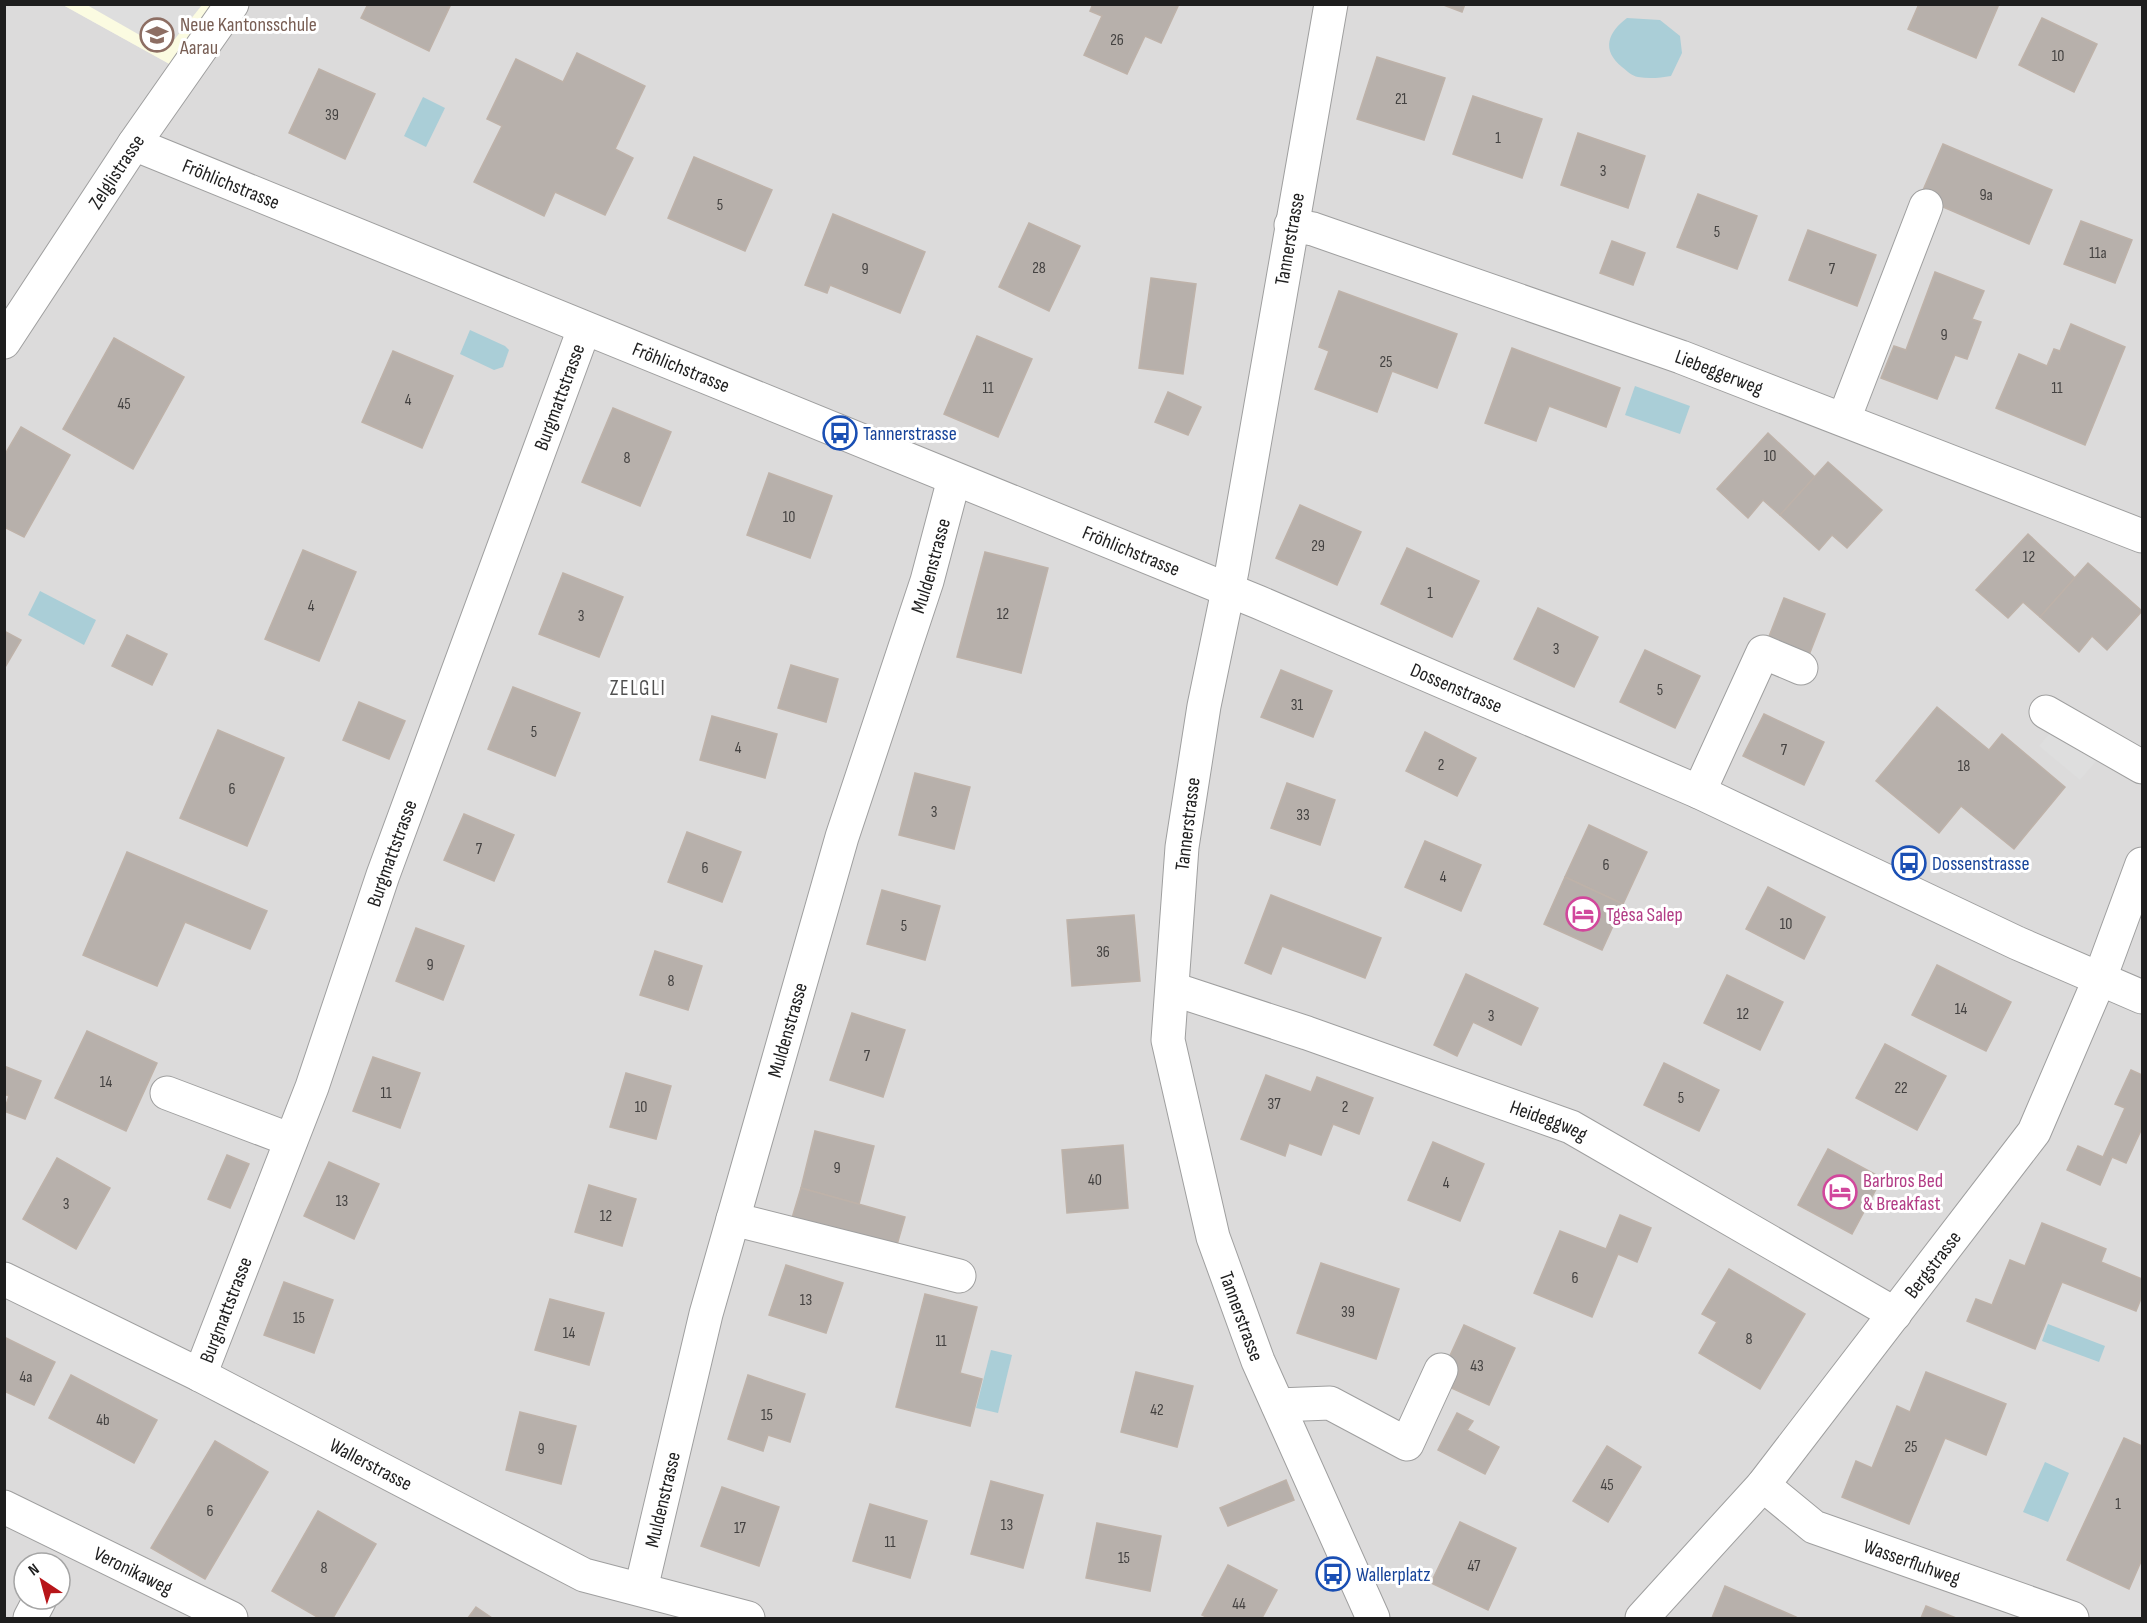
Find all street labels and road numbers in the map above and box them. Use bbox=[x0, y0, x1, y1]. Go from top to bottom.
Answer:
street label: Zelglistrasse bbox=[84, 130, 150, 214]
street label: Fröhlichstrasse bbox=[179, 154, 283, 215]
street label: Tannerstrasse bbox=[1270, 191, 1310, 287]
street label: Fröhlichstrasse bbox=[629, 337, 733, 398]
street label: Burgmattstrasse bbox=[529, 341, 590, 454]
street label: Liebeggerweg bbox=[1672, 345, 1766, 401]
street label: Muldenstrasse bbox=[906, 516, 956, 617]
street label: Fröhlichstrasse bbox=[1079, 521, 1183, 582]
street label: Dossenstrasse bbox=[1407, 658, 1506, 719]
street label: Tannerstrasse bbox=[1170, 776, 1206, 872]
street label: Burgmattstrasse bbox=[362, 797, 423, 910]
street label: Muldenstrasse bbox=[763, 980, 813, 1080]
street label: Heideggweg bbox=[1506, 1095, 1592, 1147]
street label: Bergstrasse bbox=[1900, 1226, 1967, 1303]
street label: Burgmattstrasse bbox=[195, 1254, 258, 1367]
street label: Tannerstrasse bbox=[1214, 1268, 1268, 1365]
street label: Wallerstrasse bbox=[325, 1434, 416, 1496]
street label: Muldenstrasse bbox=[640, 1449, 686, 1550]
street label: Wasserfluhweg bbox=[1860, 1534, 1963, 1591]
street label: Veronikaweg bbox=[90, 1542, 176, 1601]

